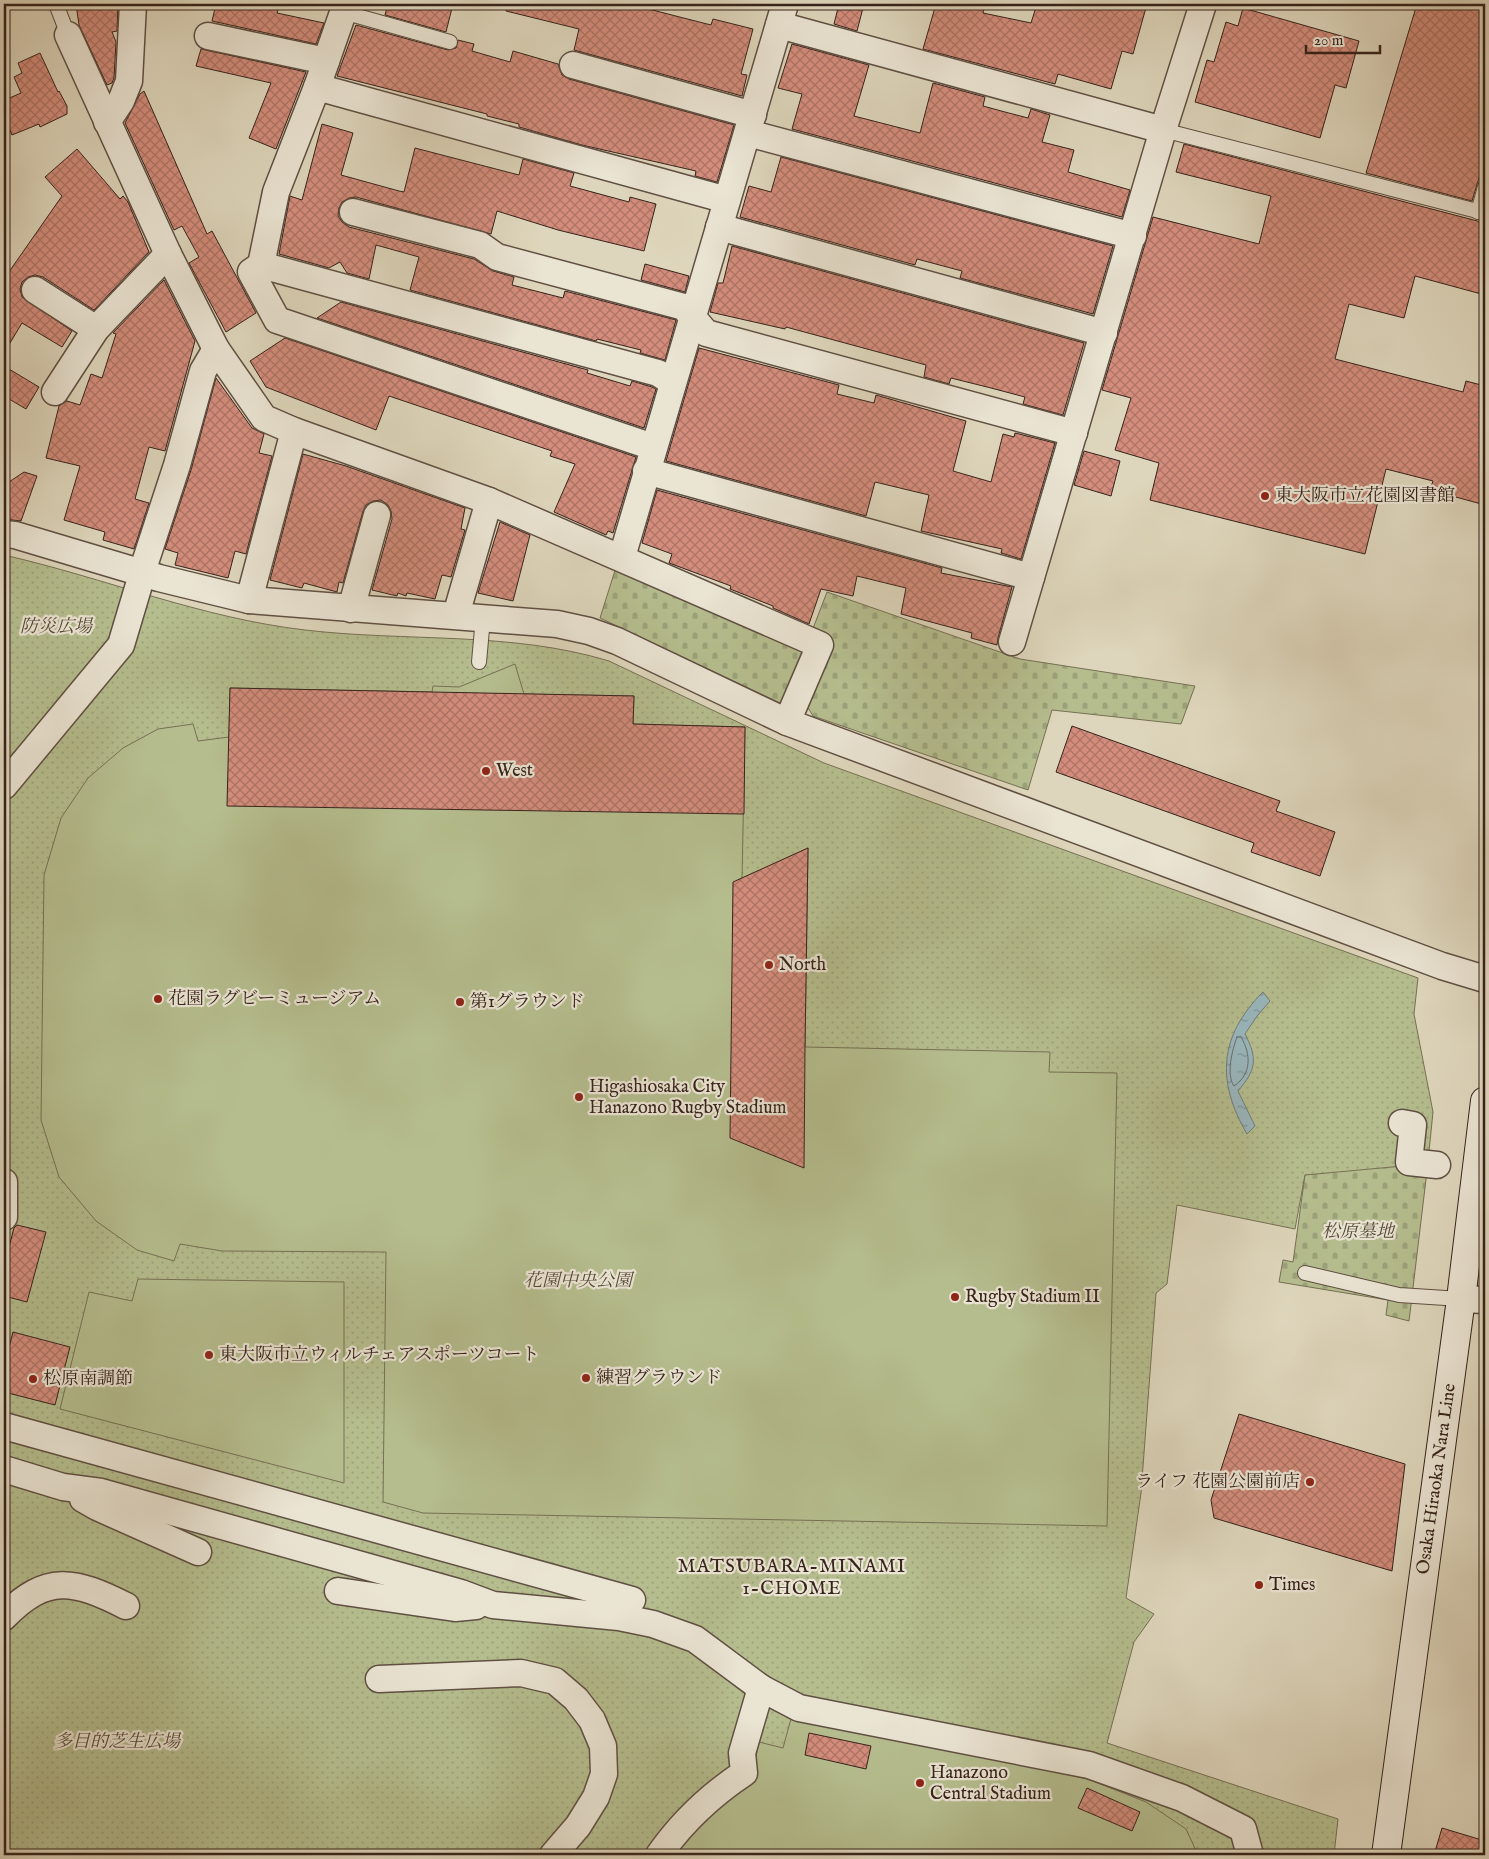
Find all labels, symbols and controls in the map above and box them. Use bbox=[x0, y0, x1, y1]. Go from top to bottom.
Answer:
scale bar bbox=[1306, 22, 1380, 54]
text: 20 m bbox=[1314, 31, 1344, 50]
place label: 東大阪市立花園図書館 bbox=[1275, 485, 1455, 508]
marker: 東大阪市立花園図書館 bbox=[1259, 490, 1271, 502]
park label: 防災広場 bbox=[20, 616, 94, 639]
place label: West bbox=[496, 760, 533, 783]
marker: West bbox=[480, 765, 492, 777]
place label: North bbox=[779, 954, 827, 977]
marker: North bbox=[763, 959, 775, 971]
place label: 花園ラグビーミュージアム bbox=[168, 988, 381, 1011]
place label: 第1グラウンド bbox=[470, 991, 585, 1014]
marker: 花園ラグビーミュージアム bbox=[152, 993, 164, 1005]
marker: 第1グラウンド bbox=[454, 996, 466, 1008]
place label: Higashiosaka City Hanazono Rugby Stadium bbox=[589, 1076, 787, 1120]
marker: Higashiosaka City Hanazono Rugby Stadium bbox=[573, 1091, 585, 1103]
park label: 松原墓地 bbox=[1322, 1221, 1396, 1244]
park label: 花園中央公園 bbox=[524, 1270, 635, 1293]
place label: Rugby Stadium II bbox=[965, 1286, 1100, 1309]
marker: Rugby Stadium II bbox=[949, 1291, 961, 1303]
place label: 東大阪市立ウィルチェアスポーツコート bbox=[219, 1344, 540, 1367]
marker: 東大阪市立ウィルチェアスポーツコート bbox=[203, 1349, 215, 1361]
place label: 練習グラウンド bbox=[596, 1367, 722, 1390]
place label: 松原南調節 bbox=[43, 1368, 133, 1391]
marker: 練習グラウンド bbox=[580, 1372, 592, 1384]
marker: 松原南調節 bbox=[27, 1373, 39, 1385]
street label: Osaka Hiraoka Nara Line bbox=[1412, 1382, 1462, 1576]
place label: ライフ 花園公園前店 bbox=[1135, 1471, 1300, 1494]
marker: ライフ 花園公園前店 bbox=[1304, 1476, 1316, 1488]
district label: MATSUBARA-MINAMI 1-CHOME bbox=[678, 1555, 906, 1601]
place label: Times bbox=[1269, 1574, 1315, 1597]
marker: Times bbox=[1253, 1579, 1265, 1591]
park label: 多目的芝生広場 bbox=[54, 1731, 182, 1754]
place label: Hanazono Central Stadium bbox=[930, 1762, 1051, 1806]
marker: Hanazono Central Stadium bbox=[914, 1777, 926, 1789]

